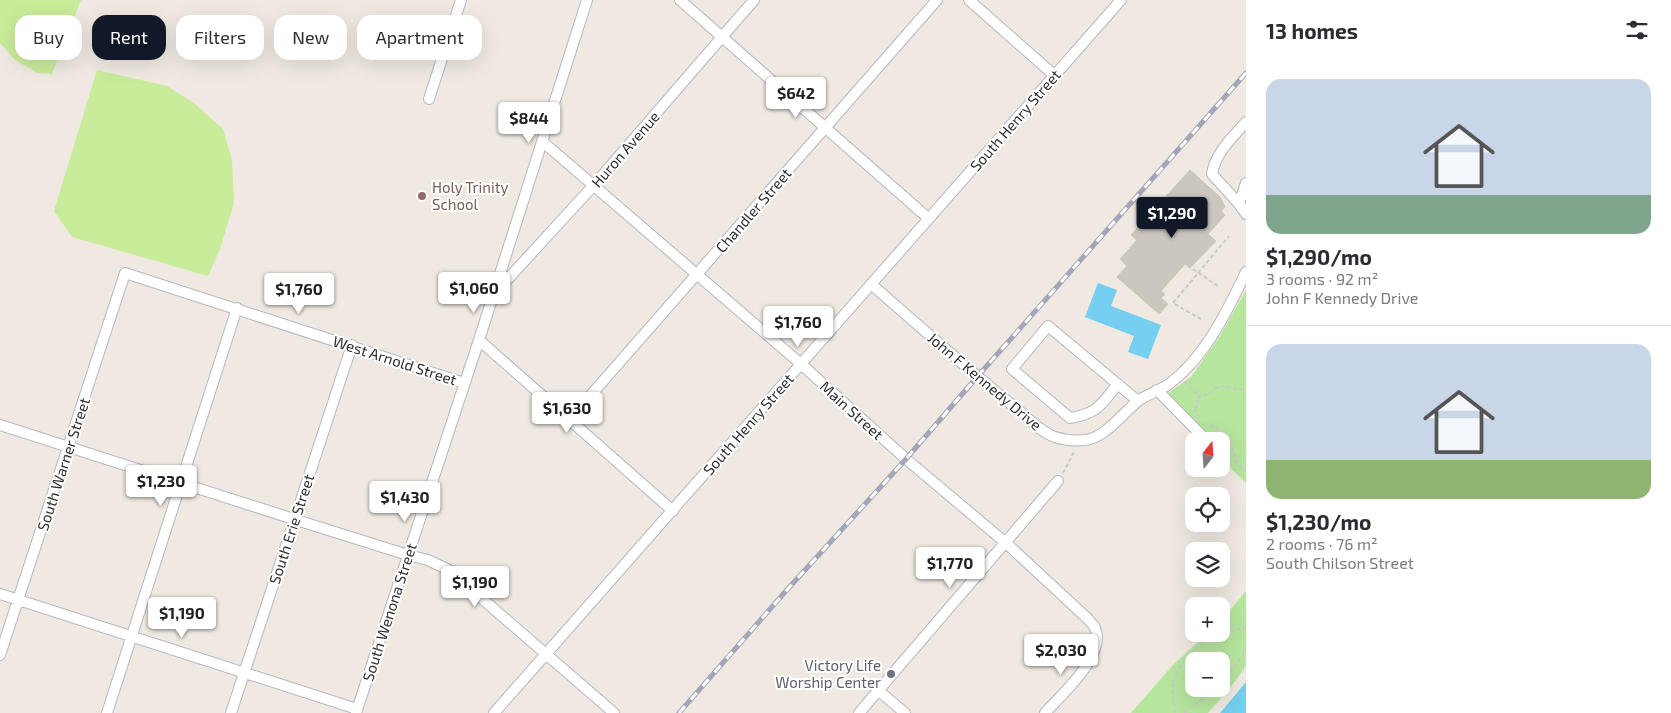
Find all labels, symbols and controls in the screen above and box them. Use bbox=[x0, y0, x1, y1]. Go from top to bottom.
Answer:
chip: Buy bbox=[15, 15, 82, 60]
chip: Rent bbox=[92, 15, 166, 60]
chip: Filters bbox=[176, 15, 264, 60]
chip: New bbox=[274, 15, 347, 60]
chip: Apartment bbox=[357, 15, 482, 60]
icon: filters bbox=[1623, 16, 1651, 44]
text: 13 homes bbox=[1266, 18, 1358, 43]
street label: South Henry Street bbox=[966, 65, 1064, 174]
pin: $642 bbox=[766, 76, 826, 119]
text: $642 bbox=[777, 83, 815, 102]
pin: $844 bbox=[499, 102, 559, 144]
street label: Huron Avenue bbox=[587, 107, 663, 191]
text: $844 bbox=[509, 108, 549, 127]
icon: home bbox=[1414, 111, 1504, 201]
street label: Chandler Street bbox=[711, 164, 795, 256]
place label: Holy Trinity School bbox=[432, 178, 508, 213]
marker: Holy Trinity School bbox=[416, 190, 428, 202]
pin: $1,290 bbox=[1131, 196, 1213, 239]
text: $1,290 bbox=[1148, 203, 1196, 222]
text: $1,290/mo bbox=[1266, 244, 1372, 269]
text: 3 rooms · 92 m² bbox=[1266, 269, 1378, 288]
pin: $1,760 bbox=[258, 272, 340, 315]
pin: $1,060 bbox=[433, 272, 515, 314]
text: $1,060 bbox=[449, 278, 499, 297]
text: $1,760 bbox=[275, 279, 323, 298]
text: John F Kennedy Drive bbox=[1266, 288, 1418, 307]
pin: $1,760 bbox=[757, 306, 839, 348]
text: $1,760 bbox=[774, 312, 822, 331]
street label: John F Kennedy Drive bbox=[924, 328, 1046, 434]
street label: West Arnold Street bbox=[331, 332, 459, 389]
street label: South Henry Street bbox=[699, 369, 797, 478]
street label: Main Street bbox=[817, 377, 888, 443]
icon: home bbox=[1414, 377, 1504, 467]
pin: $1,630 bbox=[526, 392, 608, 434]
street label: South Warner Street bbox=[33, 395, 93, 533]
text: $1,630 bbox=[543, 398, 591, 417]
north arrow bbox=[1185, 432, 1230, 478]
map controls bbox=[1185, 432, 1230, 697]
pin: $1,230 bbox=[120, 464, 202, 507]
text: $1,230 bbox=[137, 471, 185, 490]
street label: South Erie Street bbox=[265, 472, 317, 586]
pin: $1,430 bbox=[364, 480, 446, 523]
text: $1,430 bbox=[380, 487, 430, 506]
button: locate bbox=[1185, 487, 1230, 532]
text: $1,230/mo bbox=[1266, 509, 1372, 534]
text: 2 rooms · 76 m² bbox=[1266, 534, 1378, 553]
street label: South Wenona Street bbox=[358, 540, 420, 683]
button: layers bbox=[1185, 542, 1230, 587]
pin: $1,770 bbox=[909, 546, 991, 589]
text: $1,770 bbox=[927, 553, 973, 572]
text: South Chilson Street bbox=[1266, 553, 1414, 572]
pin: $1,190 bbox=[434, 566, 516, 608]
text: $1,190 bbox=[452, 572, 498, 591]
pin: $1,190 bbox=[141, 596, 223, 639]
button: + bbox=[1185, 597, 1230, 642]
text: $1,190 bbox=[159, 603, 205, 622]
pin: $2,030 bbox=[1020, 634, 1102, 676]
text: $2,030 bbox=[1035, 640, 1087, 659]
button: − bbox=[1185, 652, 1230, 697]
place label: Victory Life Worship Center bbox=[775, 656, 881, 691]
marker: Victory Life Worship Center bbox=[885, 668, 897, 680]

